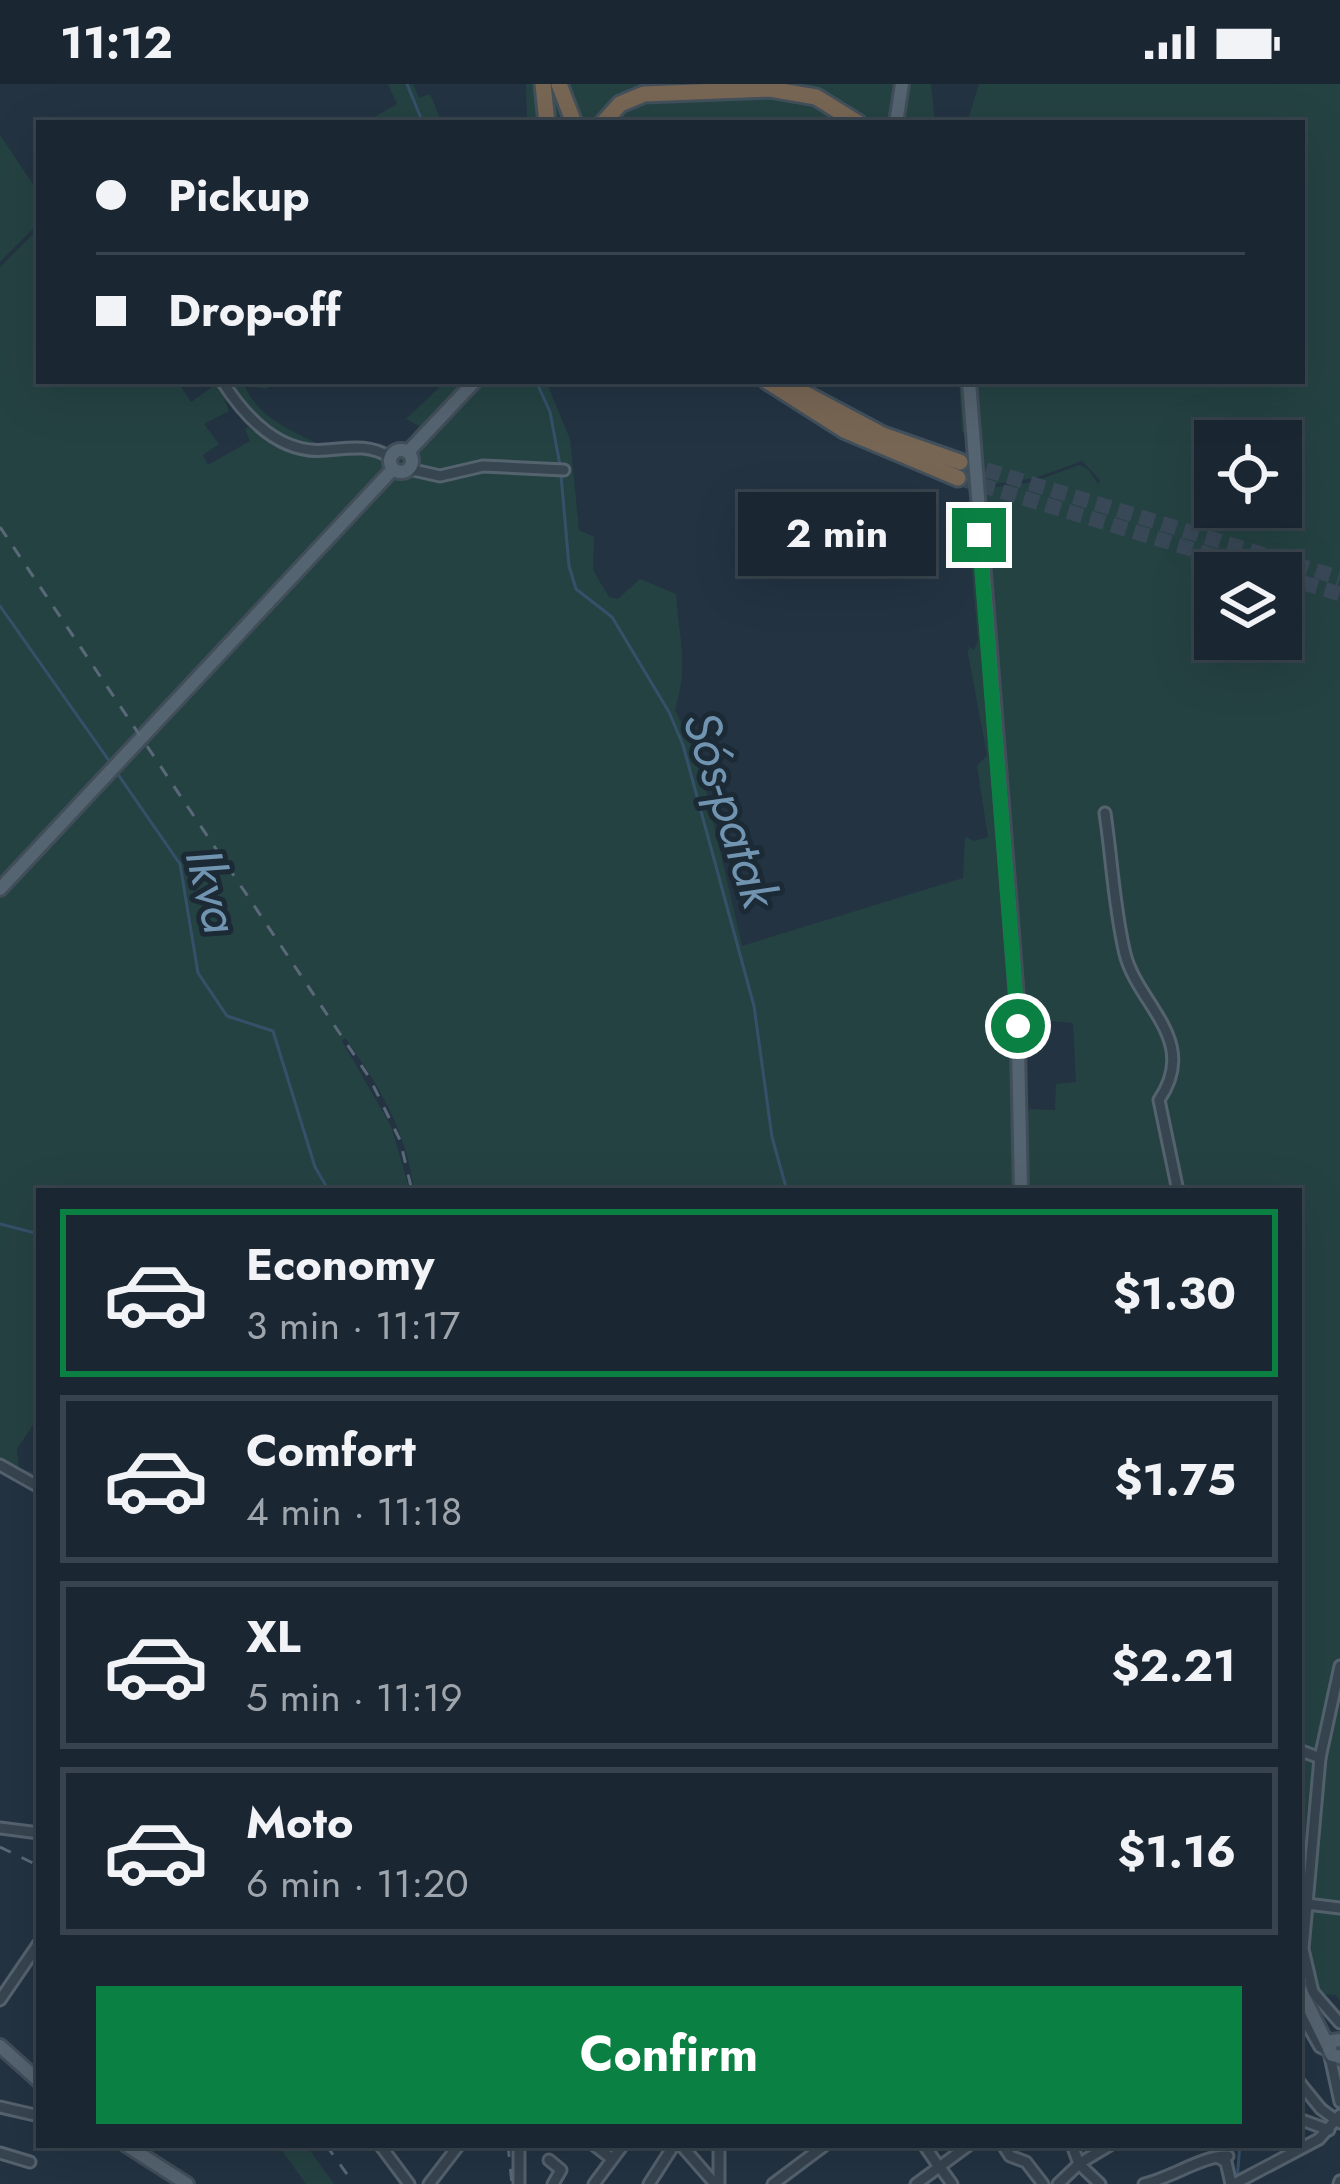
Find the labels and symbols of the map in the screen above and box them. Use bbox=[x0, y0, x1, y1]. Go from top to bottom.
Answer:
callout: 2 min bbox=[739, 493, 937, 577]
route end bbox=[952, 508, 1006, 562]
water label: Sós-patak bbox=[664, 701, 798, 919]
water label: Ikva bbox=[167, 841, 259, 941]
route start bbox=[991, 999, 1045, 1053]

